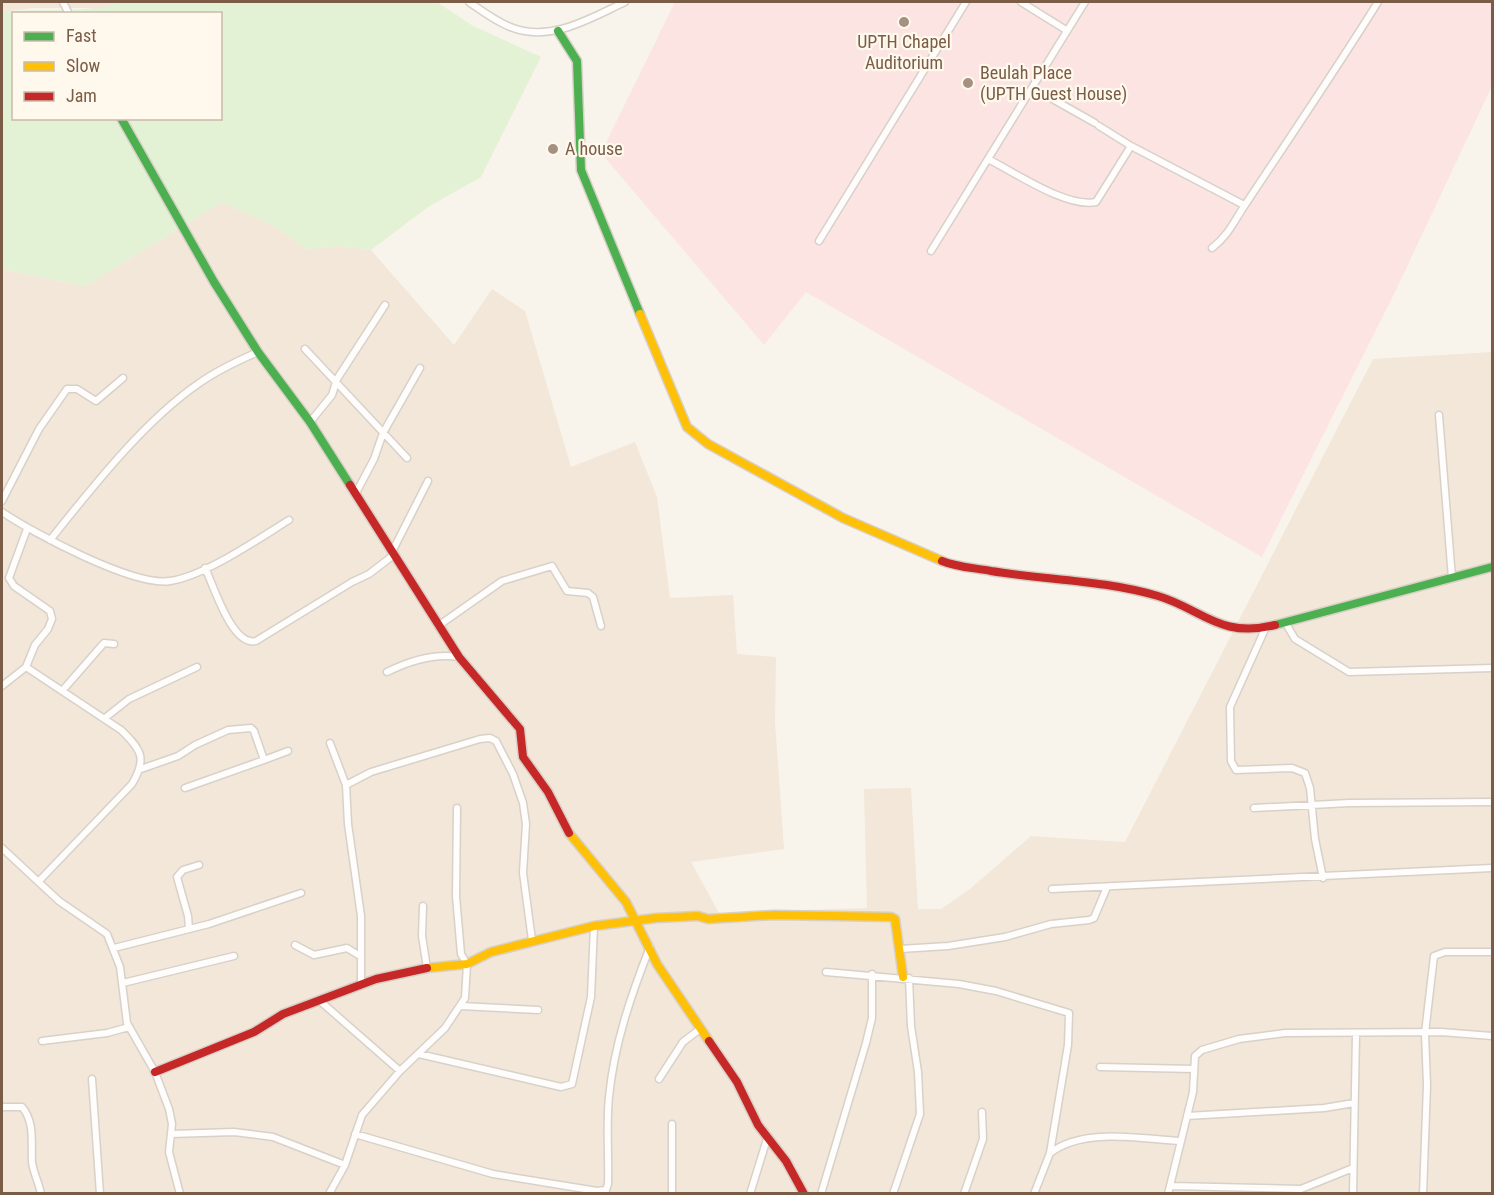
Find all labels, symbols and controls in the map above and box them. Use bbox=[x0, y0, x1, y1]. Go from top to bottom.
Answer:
legend bbox=[12, 12, 222, 120]
marker: UPTH Chapel Auditorium bbox=[897, 15, 911, 29]
text: Fast bbox=[66, 25, 97, 46]
place label: UPTH Chapel Auditorium bbox=[857, 31, 951, 73]
text: Slow bbox=[66, 55, 101, 76]
place label: Beulah Place (UPTH Guest House) bbox=[980, 62, 1127, 105]
marker: Beulah Place (UPTH Guest House) bbox=[961, 76, 975, 90]
text: Jam bbox=[66, 85, 97, 106]
place label: A house bbox=[565, 138, 623, 159]
marker: A house bbox=[546, 142, 560, 156]

